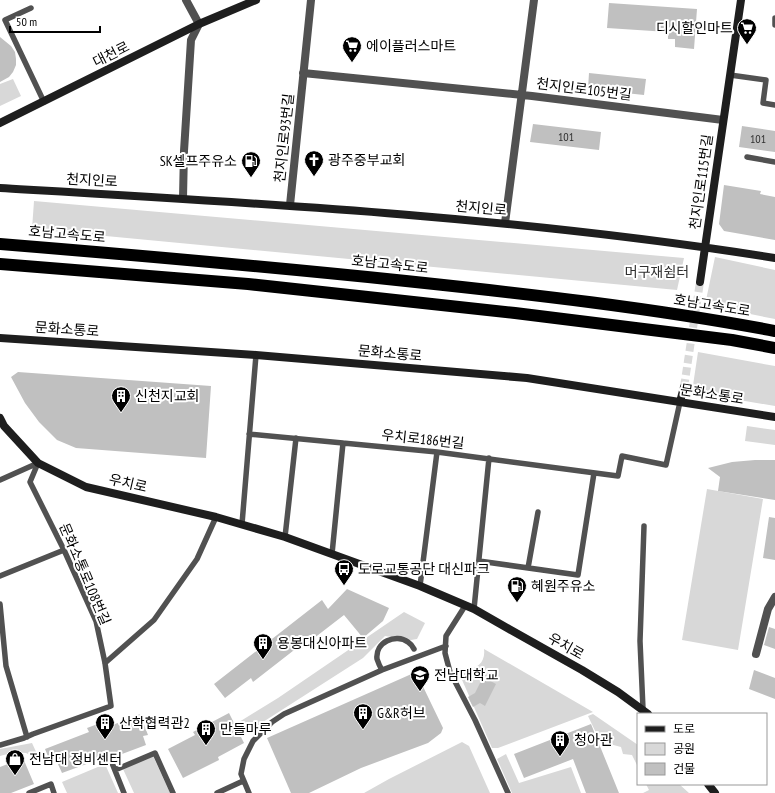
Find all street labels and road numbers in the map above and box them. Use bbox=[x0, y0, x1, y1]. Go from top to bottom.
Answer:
street label: 대천로 bbox=[90, 37, 132, 71]
street label: 천지인로105번길 bbox=[535, 74, 633, 104]
street label: 천지인로93번길 bbox=[270, 92, 298, 184]
street label: 천지인로115번길 bbox=[685, 133, 717, 231]
street label: 천지인로 bbox=[66, 170, 118, 190]
street label: 천지인로 bbox=[455, 197, 508, 219]
street label: 호남고속도로 bbox=[28, 222, 106, 246]
street label: 호남고속도로 bbox=[351, 251, 429, 277]
street label: 호남고속도로 bbox=[672, 290, 752, 320]
street label: 문화소통로 bbox=[34, 318, 100, 340]
street label: 문화소통로 bbox=[357, 341, 423, 365]
street label: 문화소통로 bbox=[679, 380, 745, 408]
street label: 우치로186번길 bbox=[381, 426, 465, 452]
street label: 우치로 bbox=[107, 470, 149, 496]
street label: 문화소통로108번길 bbox=[55, 520, 115, 628]
street label: 우치로 bbox=[545, 629, 587, 663]

